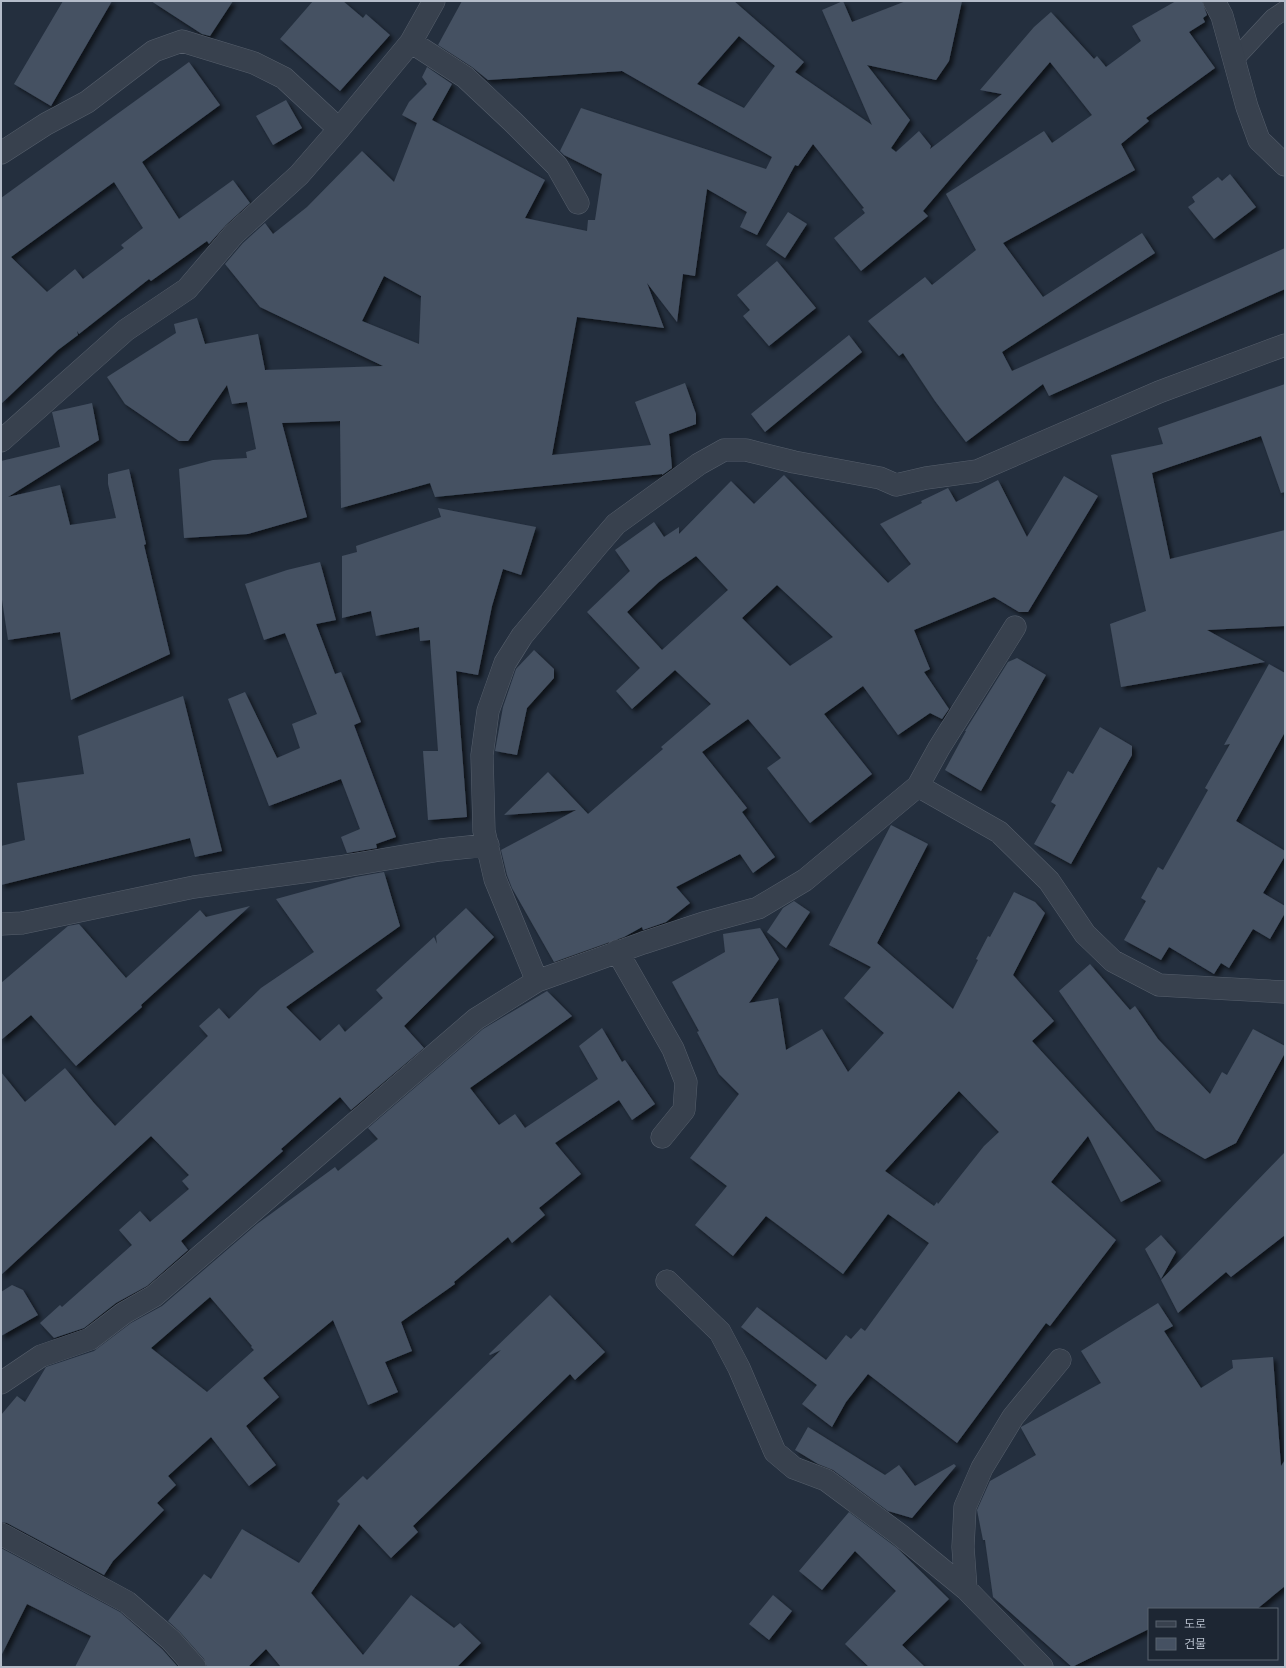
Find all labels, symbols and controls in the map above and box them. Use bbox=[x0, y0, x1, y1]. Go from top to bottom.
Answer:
legend bbox=[1148, 1608, 1278, 1660]
text: 도로 bbox=[1184, 1617, 1206, 1633]
text: 건물 bbox=[1184, 1637, 1206, 1653]

